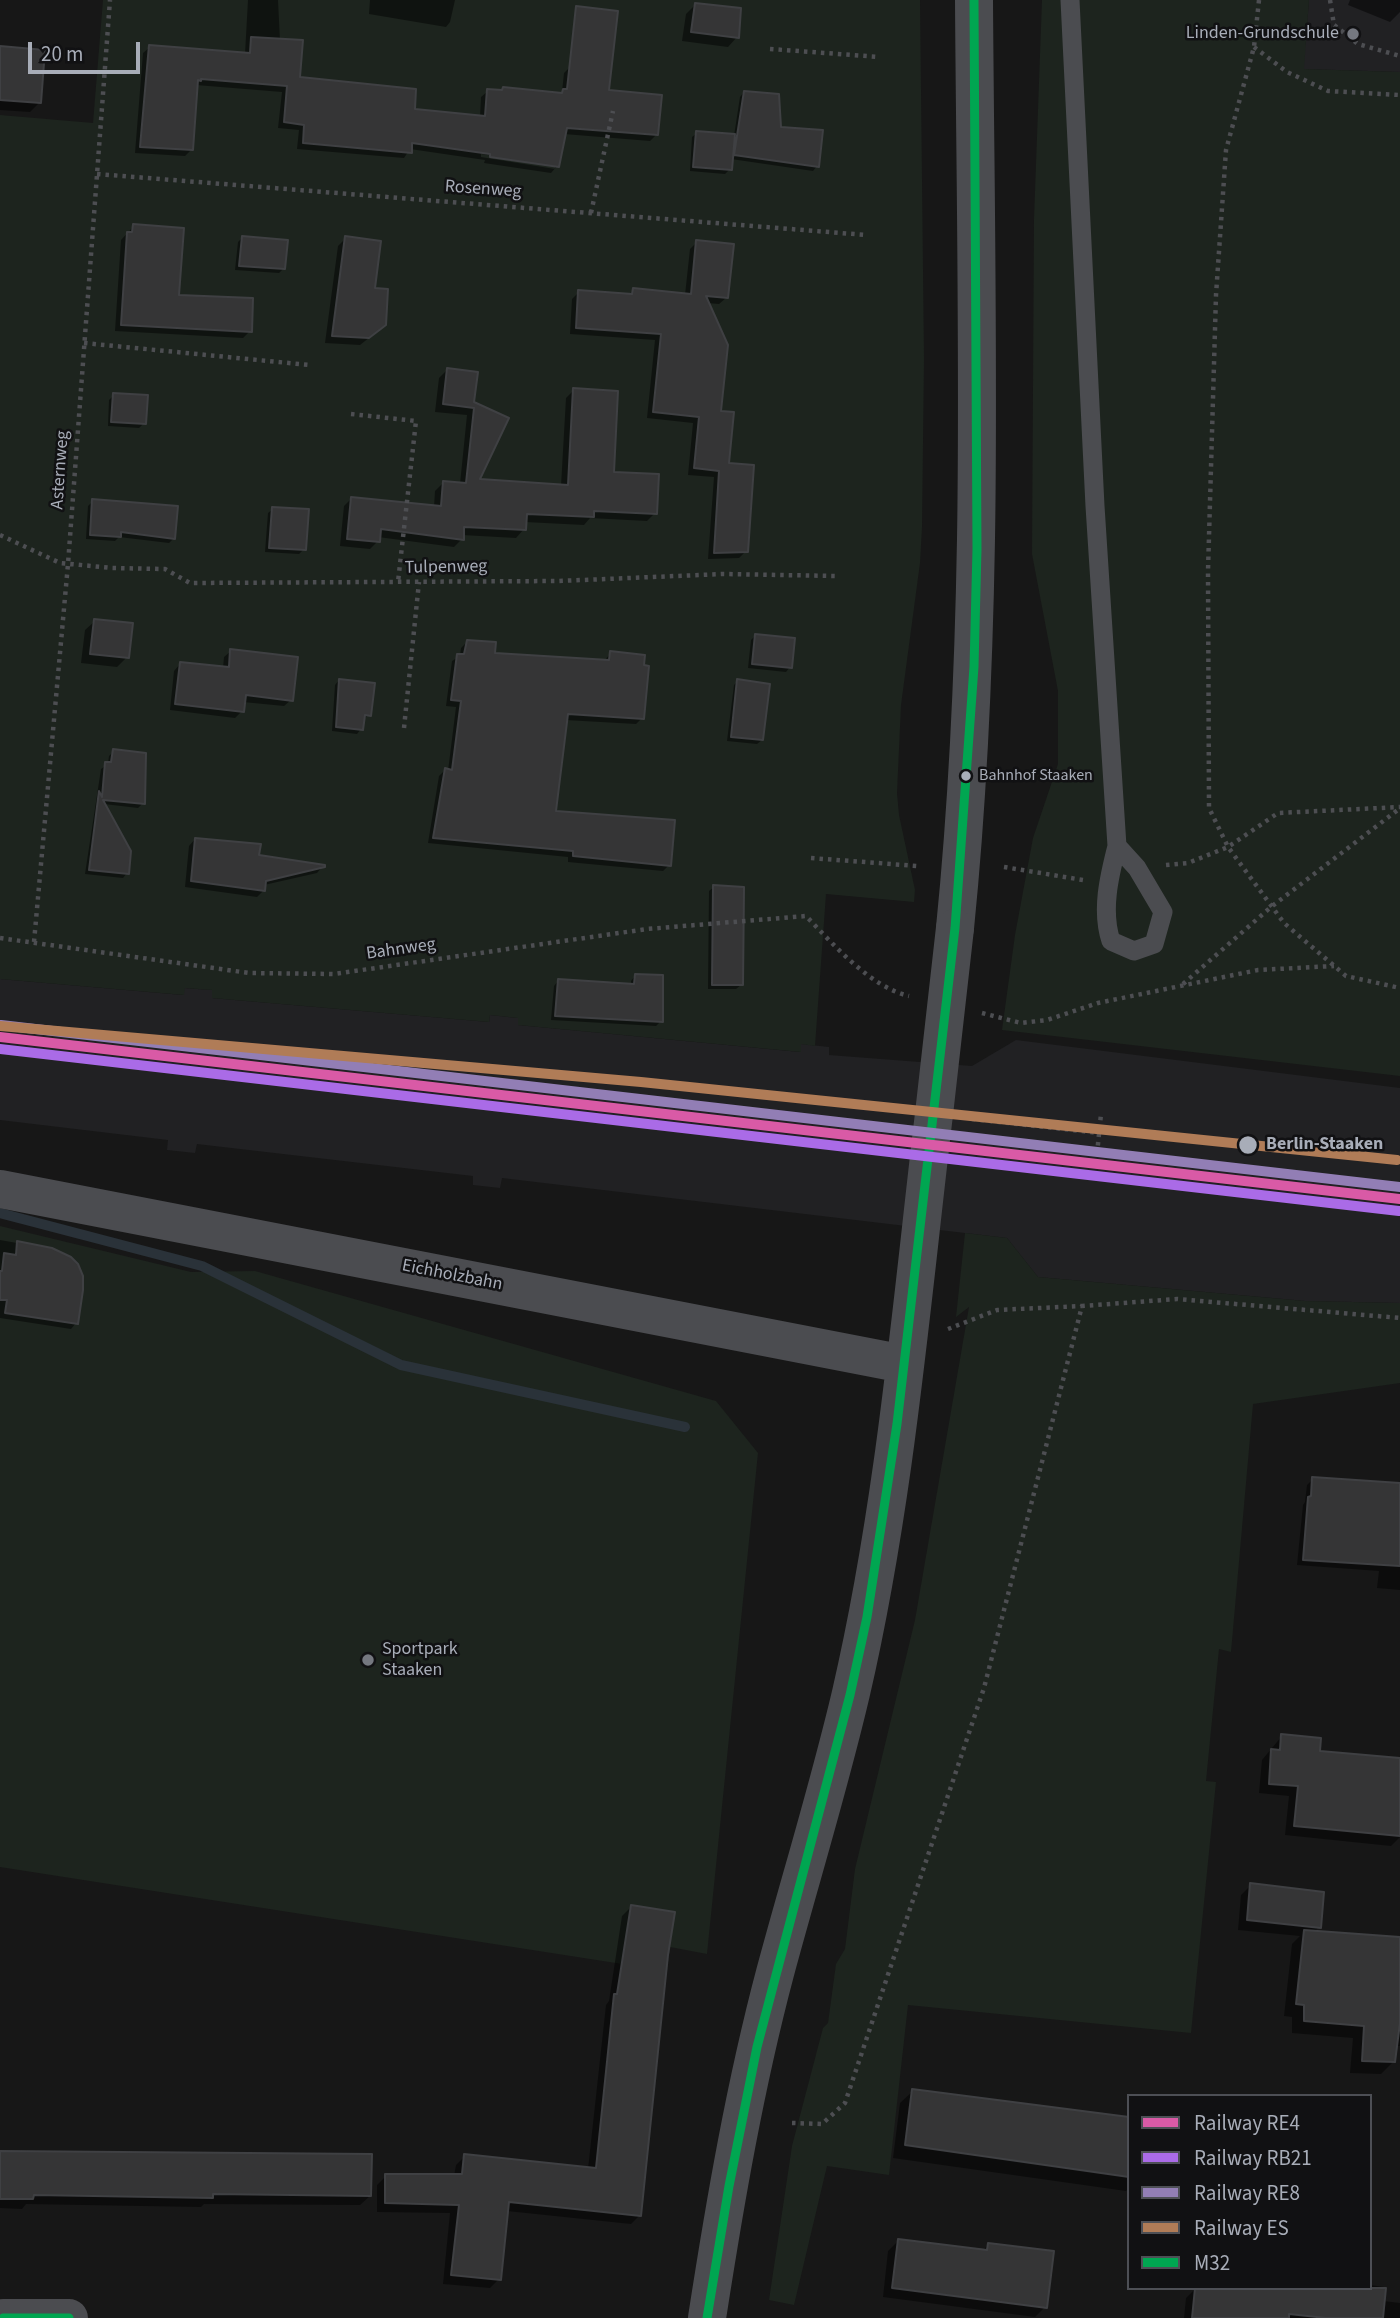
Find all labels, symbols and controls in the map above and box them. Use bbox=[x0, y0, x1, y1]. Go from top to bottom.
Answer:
place label: Linden-Grundschule bbox=[1186, 23, 1339, 45]
marker: Linden-Grundschule bbox=[1345, 26, 1361, 42]
scale bar bbox=[32, 28, 144, 72]
text: 20 m bbox=[41, 39, 83, 69]
street label: Rosenweg bbox=[444, 177, 522, 203]
street label: Asternweg bbox=[47, 430, 75, 510]
street label: Tulpenweg bbox=[404, 556, 488, 580]
place label: Bahnhof Staaken bbox=[979, 766, 1093, 786]
marker: Bahnhof Staaken bbox=[959, 769, 973, 783]
street label: Bahnweg bbox=[365, 934, 437, 966]
marker: Berlin-Staaken bbox=[1237, 1134, 1259, 1156]
place label: Berlin-Staaken bbox=[1266, 1134, 1383, 1156]
street label: Eichholzbahn bbox=[400, 1256, 504, 1296]
place label: Sportpark Staaken bbox=[382, 1639, 458, 1682]
marker: Sportpark Staaken bbox=[360, 1652, 376, 1668]
legend bbox=[1127, 2094, 1372, 2290]
text: Railway RE4 bbox=[1194, 2108, 1300, 2138]
text: Railway RB21 bbox=[1194, 2143, 1312, 2173]
text: Railway RE8 bbox=[1194, 2178, 1300, 2208]
text: Railway ES bbox=[1194, 2213, 1289, 2243]
text: M32 bbox=[1194, 2248, 1230, 2278]

